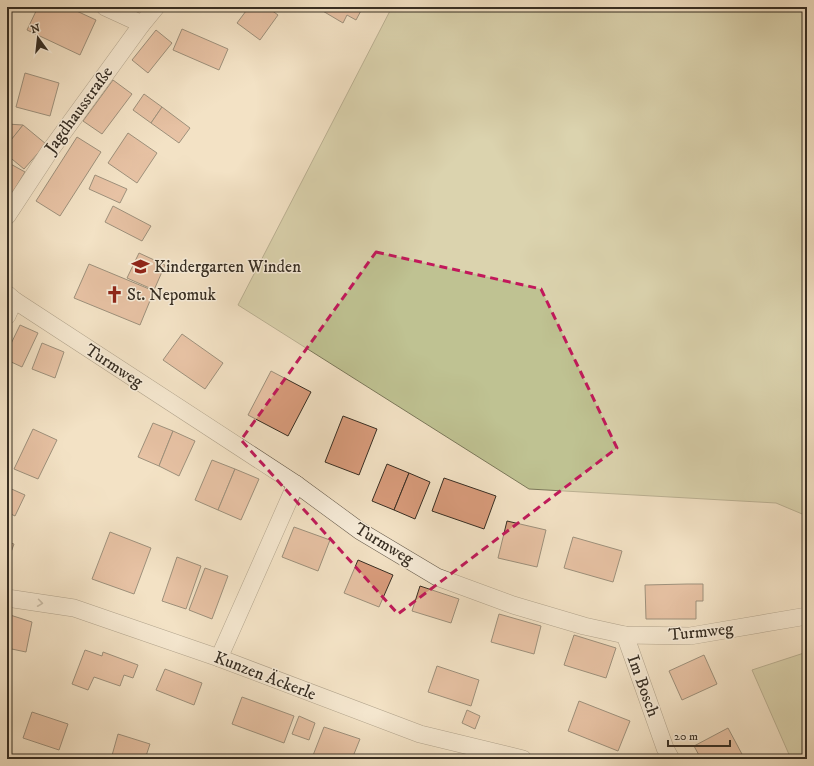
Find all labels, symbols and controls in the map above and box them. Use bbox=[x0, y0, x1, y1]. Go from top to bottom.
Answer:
north arrow bbox=[18, 18, 58, 58]
text: N bbox=[29, 21, 42, 37]
street label: Jagdhausstraße bbox=[39, 62, 118, 160]
place label: Kindergarten Winden bbox=[154, 256, 301, 278]
school or university icon: Kindergarten Winden bbox=[131, 257, 151, 277]
place label: St. Nepomuk bbox=[127, 284, 216, 306]
church icon: St. Nepomuk bbox=[104, 285, 124, 305]
street label: Turmweg bbox=[81, 339, 148, 393]
street label: Turmweg bbox=[350, 518, 418, 571]
one-way arrow bbox=[37, 598, 43, 607]
street label: Turmweg bbox=[668, 618, 735, 646]
street label: Kunzen Äckerle bbox=[211, 646, 319, 706]
street label: Im Bosch bbox=[622, 652, 664, 720]
scale bar bbox=[668, 722, 730, 748]
text: 20 m bbox=[674, 729, 698, 744]

